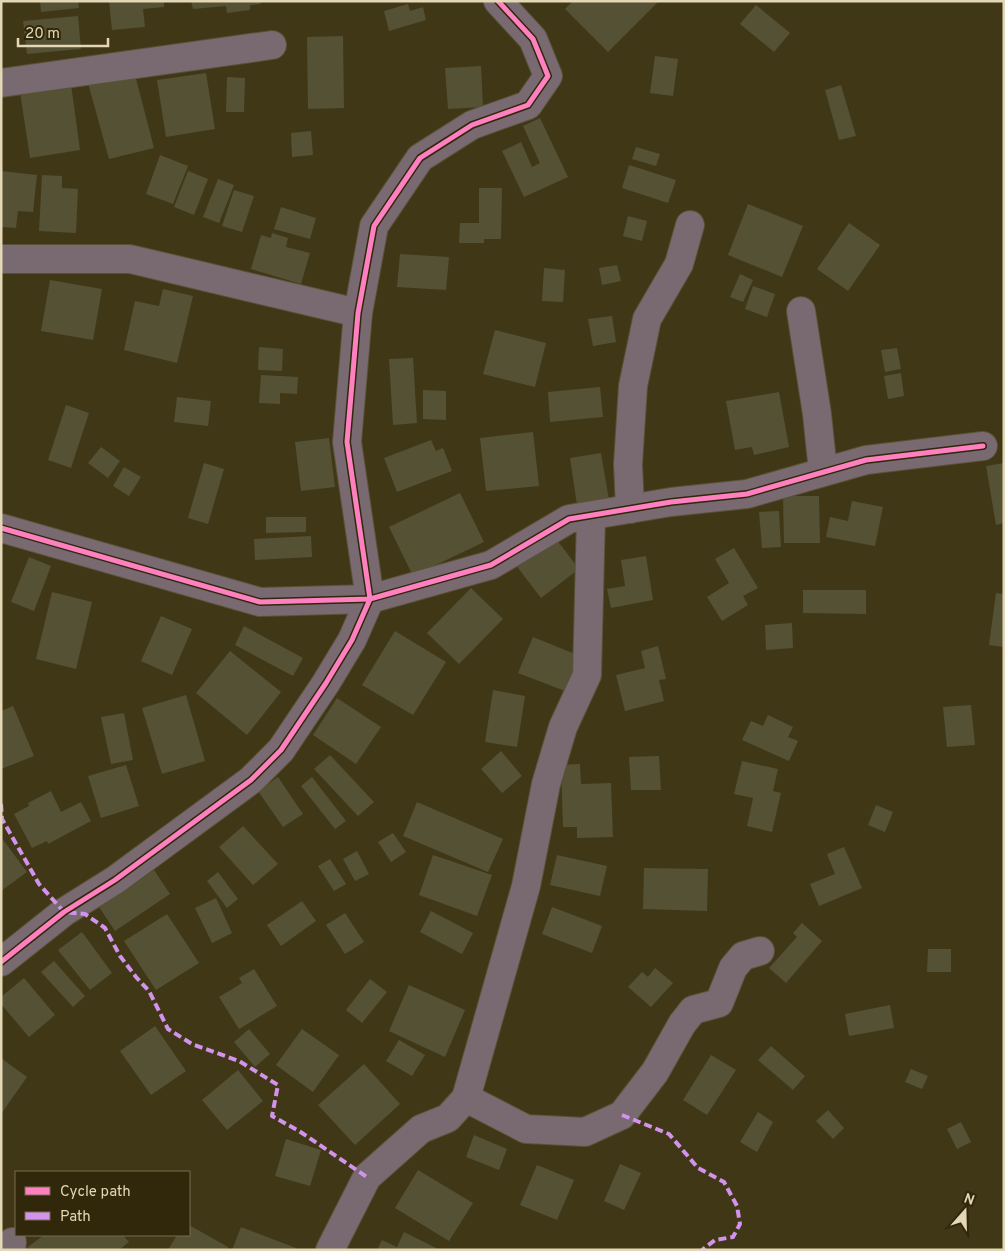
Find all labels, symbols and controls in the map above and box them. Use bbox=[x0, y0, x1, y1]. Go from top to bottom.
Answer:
scale bar bbox=[18, 15, 108, 47]
text: 20 m bbox=[25, 25, 60, 44]
legend bbox=[15, 1171, 190, 1236]
text: Cycle path bbox=[60, 1183, 131, 1202]
north arrow bbox=[940, 1186, 990, 1236]
text: N bbox=[961, 1190, 977, 1210]
text: Path bbox=[60, 1208, 91, 1227]

